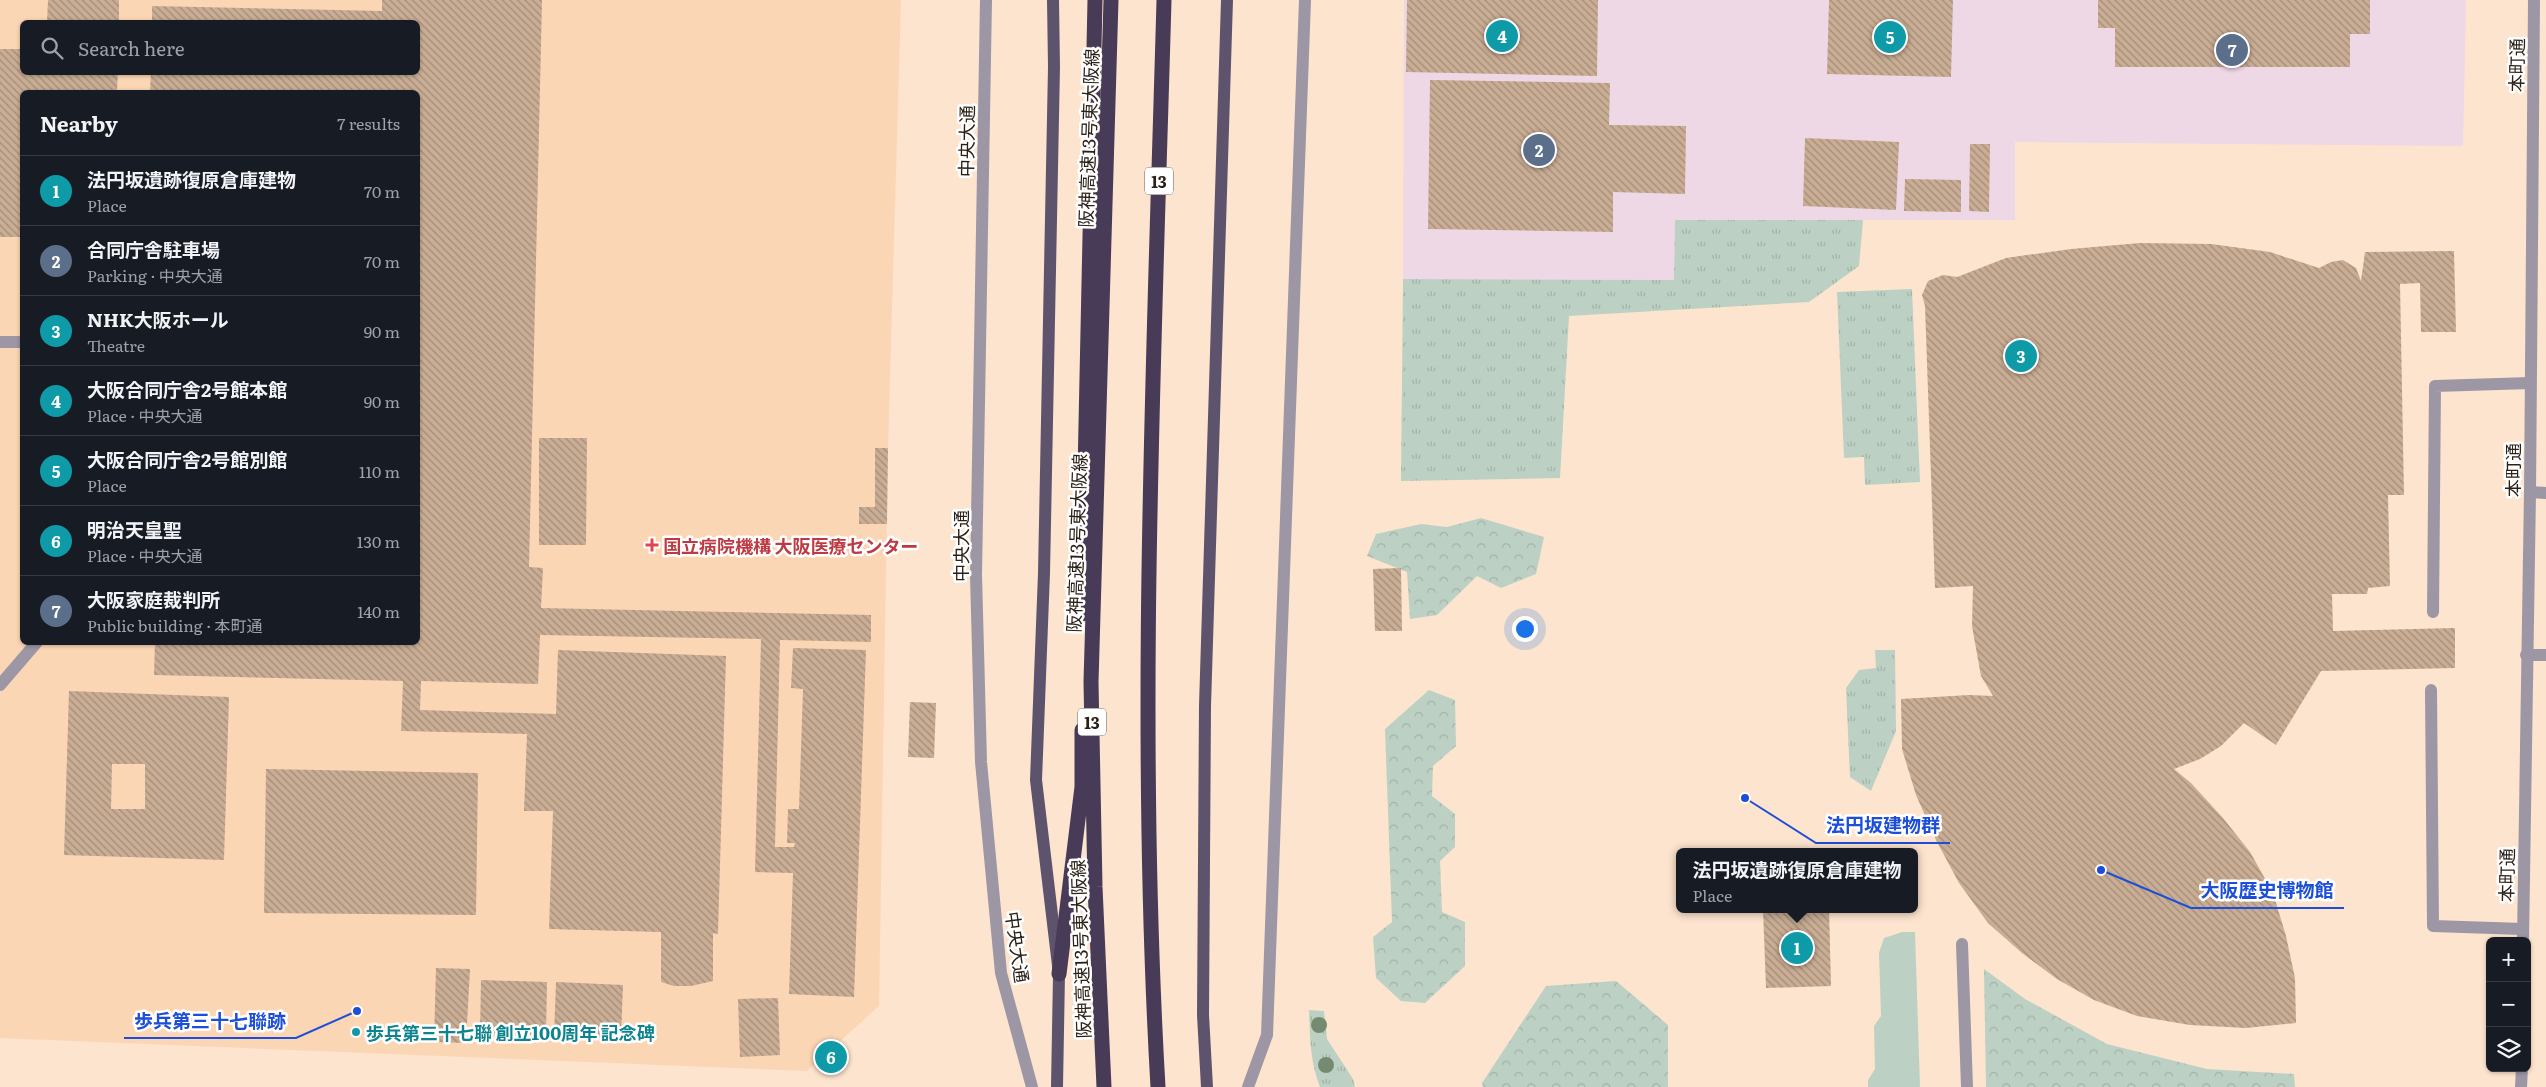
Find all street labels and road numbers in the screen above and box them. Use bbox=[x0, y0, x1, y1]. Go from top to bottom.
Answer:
street label: 本町通 bbox=[2502, 38, 2530, 92]
street label: 阪神高速13号東大阪線 bbox=[1071, 48, 1105, 228]
street label: 中央大通 bbox=[952, 105, 980, 177]
road number: 13 bbox=[1145, 168, 1173, 195]
street label: 本町通 bbox=[2499, 443, 2526, 497]
street label: 阪神高速13号東大阪線 bbox=[1059, 453, 1093, 633]
street label: 中央大通 bbox=[947, 510, 974, 582]
road number: 13 bbox=[1078, 709, 1106, 736]
street label: 本町通 bbox=[2492, 848, 2520, 902]
street label: 阪神高速13号東大阪線 bbox=[1063, 859, 1097, 1039]
street label: 中央大通 bbox=[1000, 909, 1036, 985]

